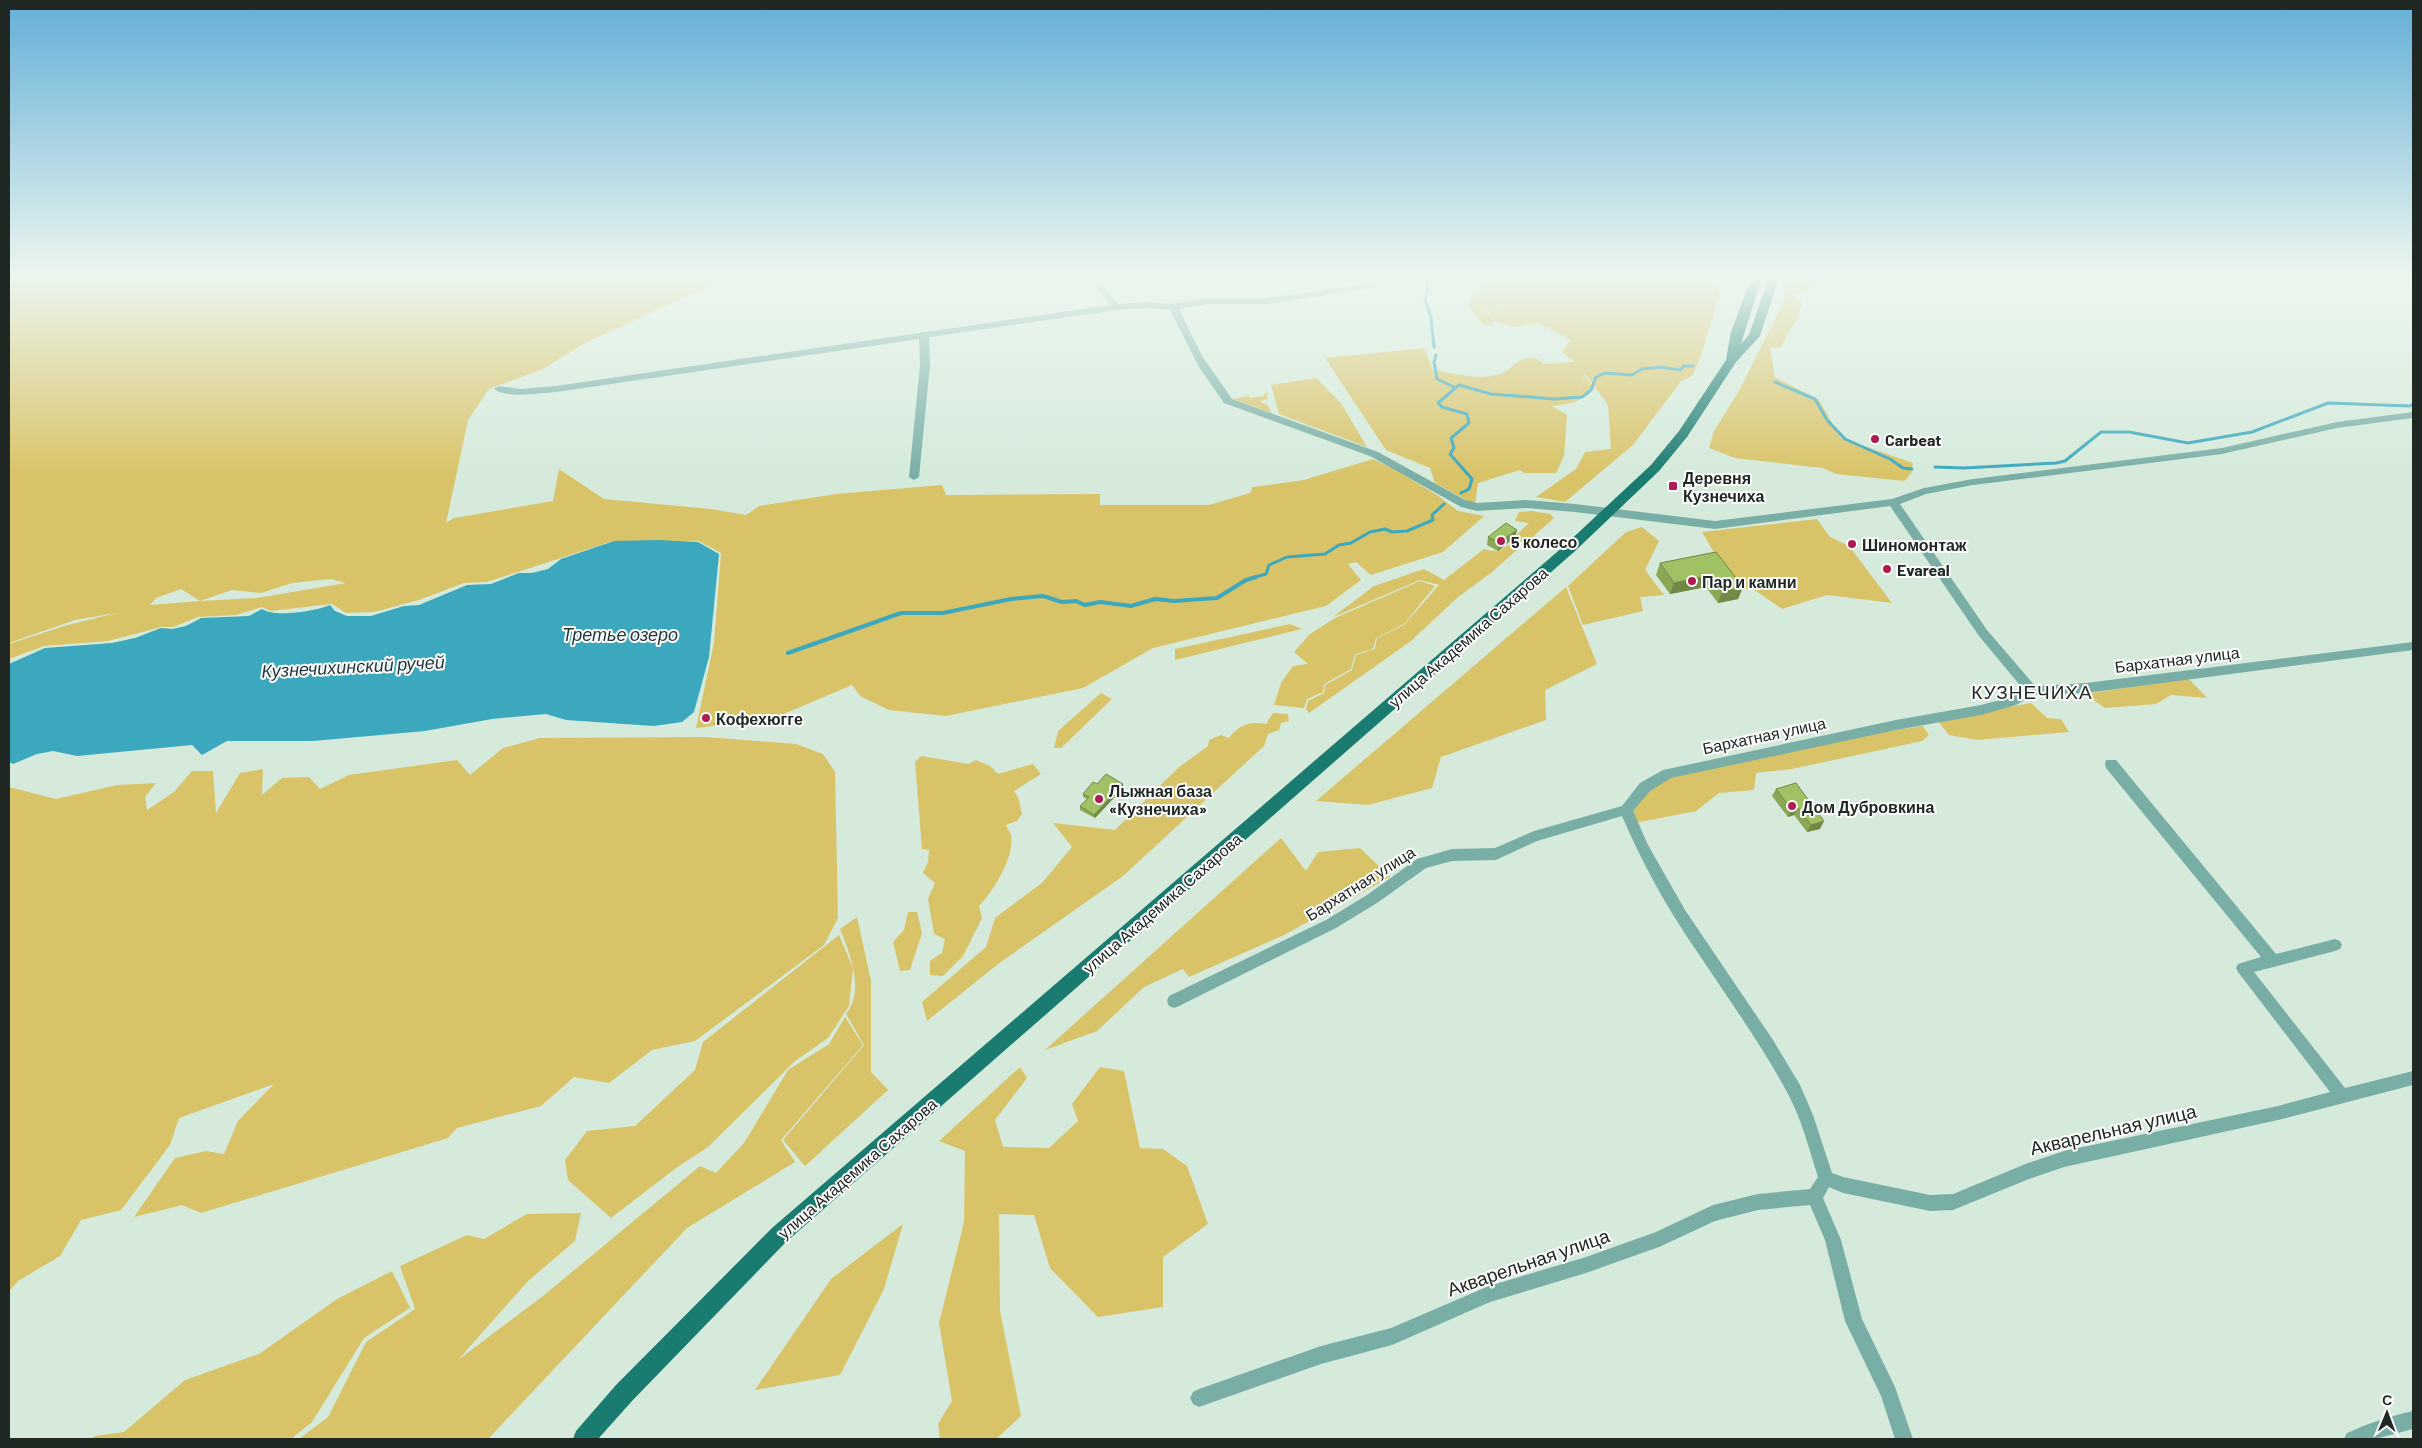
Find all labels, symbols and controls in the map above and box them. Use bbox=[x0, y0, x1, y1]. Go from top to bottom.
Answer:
place label: Carbeat bbox=[1885, 430, 1941, 449]
marker: Carbeat bbox=[1869, 433, 1881, 445]
place label: Деревня Кузнечиха bbox=[1683, 468, 1765, 505]
marker: Деревня Кузнечиха bbox=[1667, 480, 1679, 492]
place label: 5 колесо bbox=[1511, 532, 1578, 551]
marker: 5 колесо bbox=[1495, 535, 1507, 547]
place label: Шиномонтаж bbox=[1862, 535, 1967, 554]
marker: Шиномонтаж bbox=[1846, 538, 1858, 550]
place label: Evareal bbox=[1897, 560, 1950, 579]
street label: улица Академика Сахарова bbox=[1385, 563, 1551, 711]
marker: Evareal bbox=[1881, 563, 1893, 575]
place label: Пар и камни bbox=[1702, 572, 1797, 591]
marker: Пар и камни bbox=[1686, 575, 1698, 587]
water label: Третье озеро bbox=[562, 623, 678, 645]
street label: Бархатная улица bbox=[2114, 642, 2240, 676]
water label: Кузнечихинский ручей bbox=[261, 650, 445, 682]
district label: КУЗНЕЧИХА bbox=[1971, 680, 2093, 703]
place label: Кофехюгге bbox=[716, 709, 803, 728]
marker: Кофехюгге bbox=[700, 712, 712, 724]
street label: Бархатная улица bbox=[1701, 713, 1827, 757]
place label: Лыжная база «Кузнечиха» bbox=[1109, 781, 1212, 818]
marker: Лыжная база «Кузнечиха» bbox=[1093, 793, 1105, 805]
place label: Дом Дубровкина bbox=[1802, 797, 1934, 816]
marker: Дом Дубровкина bbox=[1786, 800, 1798, 812]
street label: улица Академика Сахарова bbox=[1079, 829, 1245, 977]
street label: Бархатная улица bbox=[1302, 842, 1418, 924]
street label: улица Академика Сахарова bbox=[774, 1094, 940, 1242]
street label: Акварельная улица bbox=[2027, 1099, 2199, 1159]
street label: Акварельная улица bbox=[1444, 1223, 1613, 1301]
north arrow bbox=[2362, 1388, 2412, 1438]
text: С bbox=[2382, 1391, 2392, 1408]

